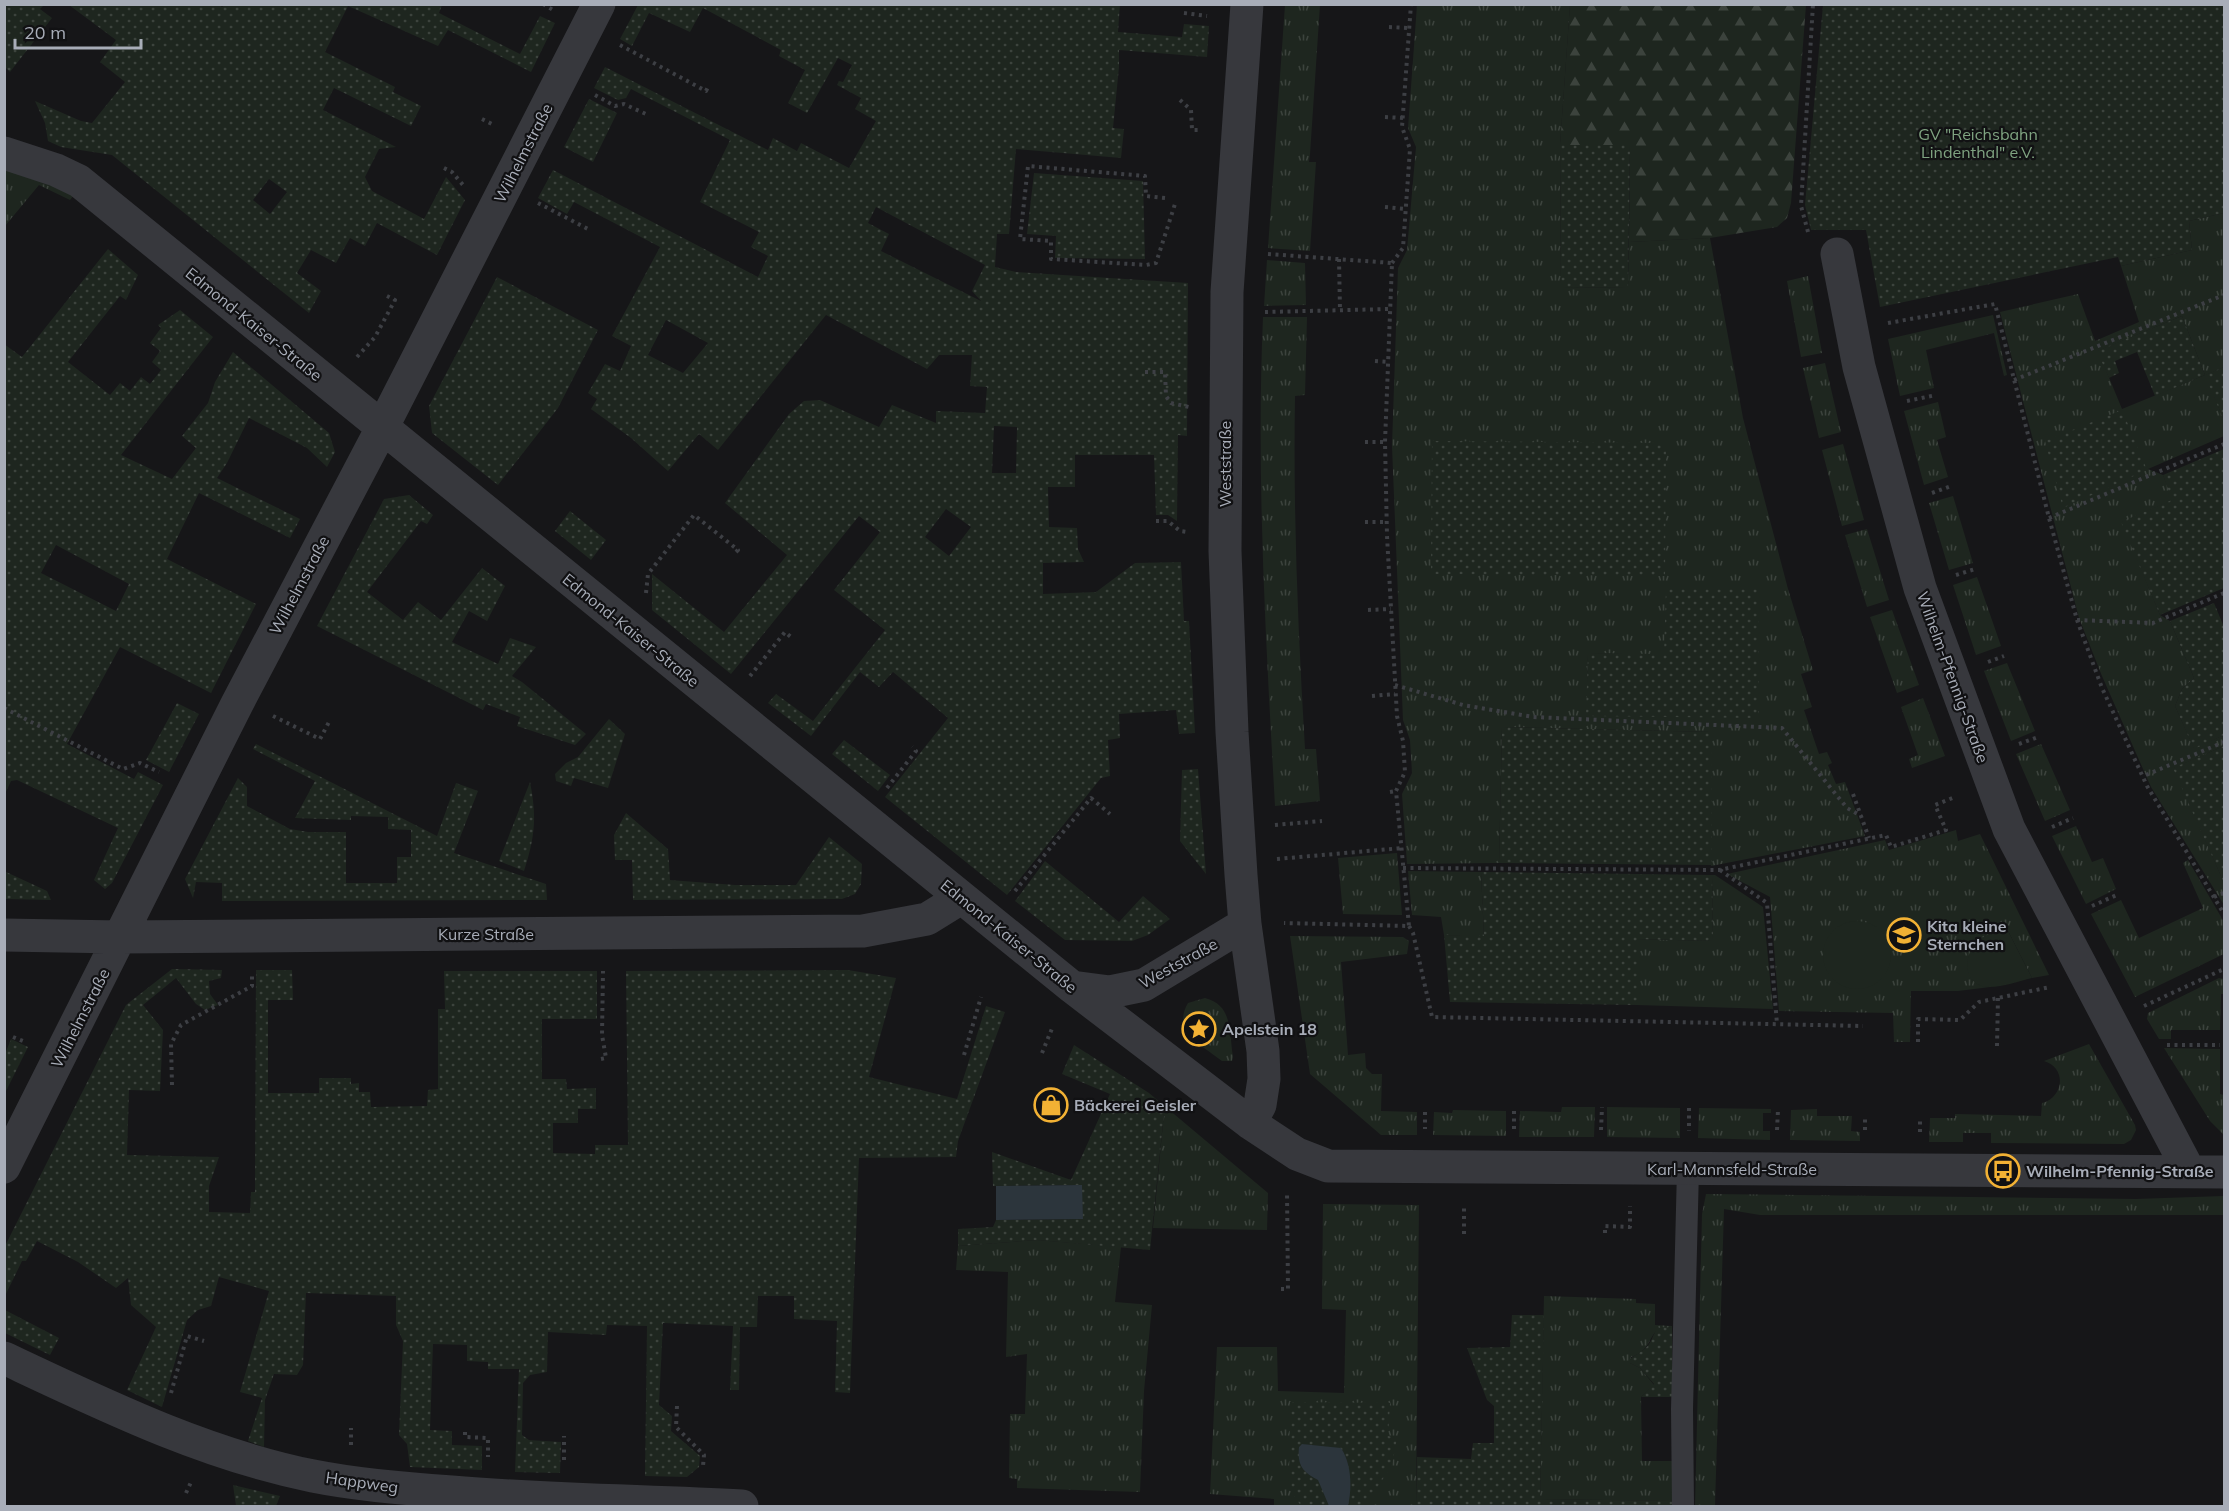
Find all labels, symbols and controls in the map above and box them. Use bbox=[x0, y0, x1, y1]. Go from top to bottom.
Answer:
scale bar bbox=[15, 12, 141, 50]
text: 20 m bbox=[24, 21, 66, 44]
street label: Wilhelmstraße bbox=[489, 100, 557, 206]
park label: GV "Reichsbahn Lindenthal" e.V. bbox=[1918, 124, 2038, 162]
street label: Edmond-Kaiser-Straße bbox=[182, 263, 326, 385]
street label: Weststraße bbox=[1215, 421, 1235, 507]
street label: Wilhelmstraße bbox=[265, 532, 333, 638]
street label: Edmond-Kaiser-Straße bbox=[559, 569, 703, 691]
street label: Wilhelm-Pfennig-Straße bbox=[1913, 589, 1993, 765]
street label: Edmond-Kaiser-Straße bbox=[937, 875, 1081, 997]
place label: Kita kleine Sternchen bbox=[1927, 916, 2007, 954]
school or university icon: Kita kleine Sternchen bbox=[1886, 917, 1922, 953]
street label: Kurze Straße bbox=[438, 924, 534, 944]
street label: Weststraße bbox=[1135, 933, 1221, 993]
street label: Wilhelmstraße bbox=[46, 965, 114, 1071]
place icon: Apelstein 18 bbox=[1181, 1011, 1217, 1047]
place label: Apelstein 18 bbox=[1222, 1019, 1317, 1039]
shop icon: Bäckerei Geisler bbox=[1033, 1087, 1069, 1123]
place label: Bäckerei Geisler bbox=[1074, 1095, 1197, 1115]
bus stop icon: Wilhelm-Pfennig-Straße bbox=[1985, 1153, 2021, 1189]
street label: Karl-Mannsfeld-Straße bbox=[1647, 1159, 1817, 1179]
place label: Wilhelm-Pfennig-Straße bbox=[2026, 1161, 2214, 1181]
street label: Happweg bbox=[324, 1467, 400, 1497]

